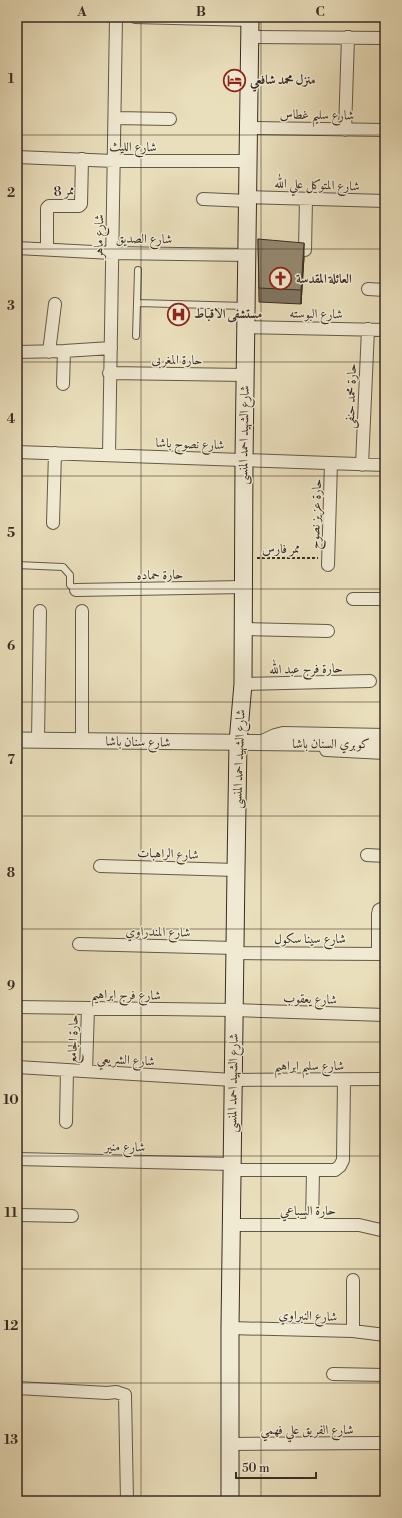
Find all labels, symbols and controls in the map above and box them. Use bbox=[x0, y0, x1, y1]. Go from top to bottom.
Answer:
text: A bbox=[76, 4, 87, 20]
text: B bbox=[196, 4, 206, 20]
text: C bbox=[315, 4, 325, 20]
hotel icon: منزل محمد شافعي bbox=[221, 67, 247, 93]
text: 1 bbox=[8, 71, 15, 87]
place label: منزل محمد شافعي bbox=[250, 72, 315, 92]
street label: شارع سليم غطاس bbox=[280, 106, 354, 129]
street label: شارع الليث bbox=[109, 139, 157, 158]
street label: شارع المتوكل علي الله bbox=[274, 173, 360, 199]
street label: ممر 8 bbox=[53, 182, 75, 200]
text: 2 bbox=[7, 185, 15, 201]
street label: شارع ماهر bbox=[91, 214, 110, 260]
street label: شارع الصديق bbox=[116, 231, 172, 250]
church icon: العائلة المقدسة bbox=[268, 266, 294, 292]
place label: العائلة المقدسة bbox=[296, 271, 352, 287]
text: 3 bbox=[7, 298, 15, 314]
hospital icon: مستشفى الاقباط bbox=[165, 301, 191, 327]
place label: مستشفى الاقباط bbox=[194, 306, 262, 323]
street label: شارع البوسته bbox=[289, 306, 343, 325]
street label: حارة المغربى bbox=[151, 352, 203, 369]
street label: حارة محمد حنفى bbox=[342, 363, 362, 429]
street label: شارع الشهيد احمد المنسى bbox=[235, 385, 256, 485]
text: 4 bbox=[7, 411, 16, 427]
street label: شارع نصوح باشا bbox=[155, 435, 225, 456]
street label: حارة عزيز نصوح bbox=[307, 478, 328, 550]
text: 5 bbox=[7, 525, 15, 541]
street label: ممر فارس bbox=[262, 541, 300, 557]
street label: حارة حماده bbox=[137, 567, 184, 583]
text: 6 bbox=[7, 638, 15, 654]
street label: حارة فرج عبد الله bbox=[269, 657, 343, 681]
street label: شارع الشهيد احمد المنسى bbox=[229, 709, 252, 809]
street label: شارع سنان باشا bbox=[105, 733, 170, 754]
street label: كوبري السنان باشا bbox=[292, 736, 370, 754]
text: 7 bbox=[7, 752, 15, 768]
street label: شارع الراهبات bbox=[137, 845, 199, 866]
text: 8 bbox=[7, 865, 15, 881]
street label: شارع المندراوي bbox=[125, 923, 191, 944]
street label: شارع سينا سكول bbox=[274, 931, 346, 950]
text: 9 bbox=[7, 978, 15, 994]
street label: شارع فرج ابراهيم bbox=[91, 986, 161, 1009]
street label: شارع يعقوب bbox=[283, 990, 337, 1011]
street label: حارة الجامع bbox=[64, 1014, 86, 1064]
street label: شارع الشهيد احمد المنسى bbox=[224, 1033, 245, 1133]
street label: شارع الشريعي bbox=[96, 1050, 155, 1074]
street label: شارع سليم ابراهيم bbox=[274, 1058, 344, 1079]
text: 10 bbox=[3, 1092, 19, 1108]
street label: شارع منير bbox=[102, 1139, 145, 1158]
street label: حارة السباعي bbox=[280, 1203, 336, 1222]
text: 11 bbox=[5, 1205, 18, 1221]
street label: شارع النبراوي bbox=[278, 1307, 338, 1328]
text: 12 bbox=[4, 1318, 18, 1334]
street label: شارع الفريق علي فهمي bbox=[260, 1422, 354, 1443]
text: 13 bbox=[4, 1432, 18, 1448]
scale bar bbox=[236, 1454, 316, 1480]
text: 50 m bbox=[242, 1461, 270, 1476]

